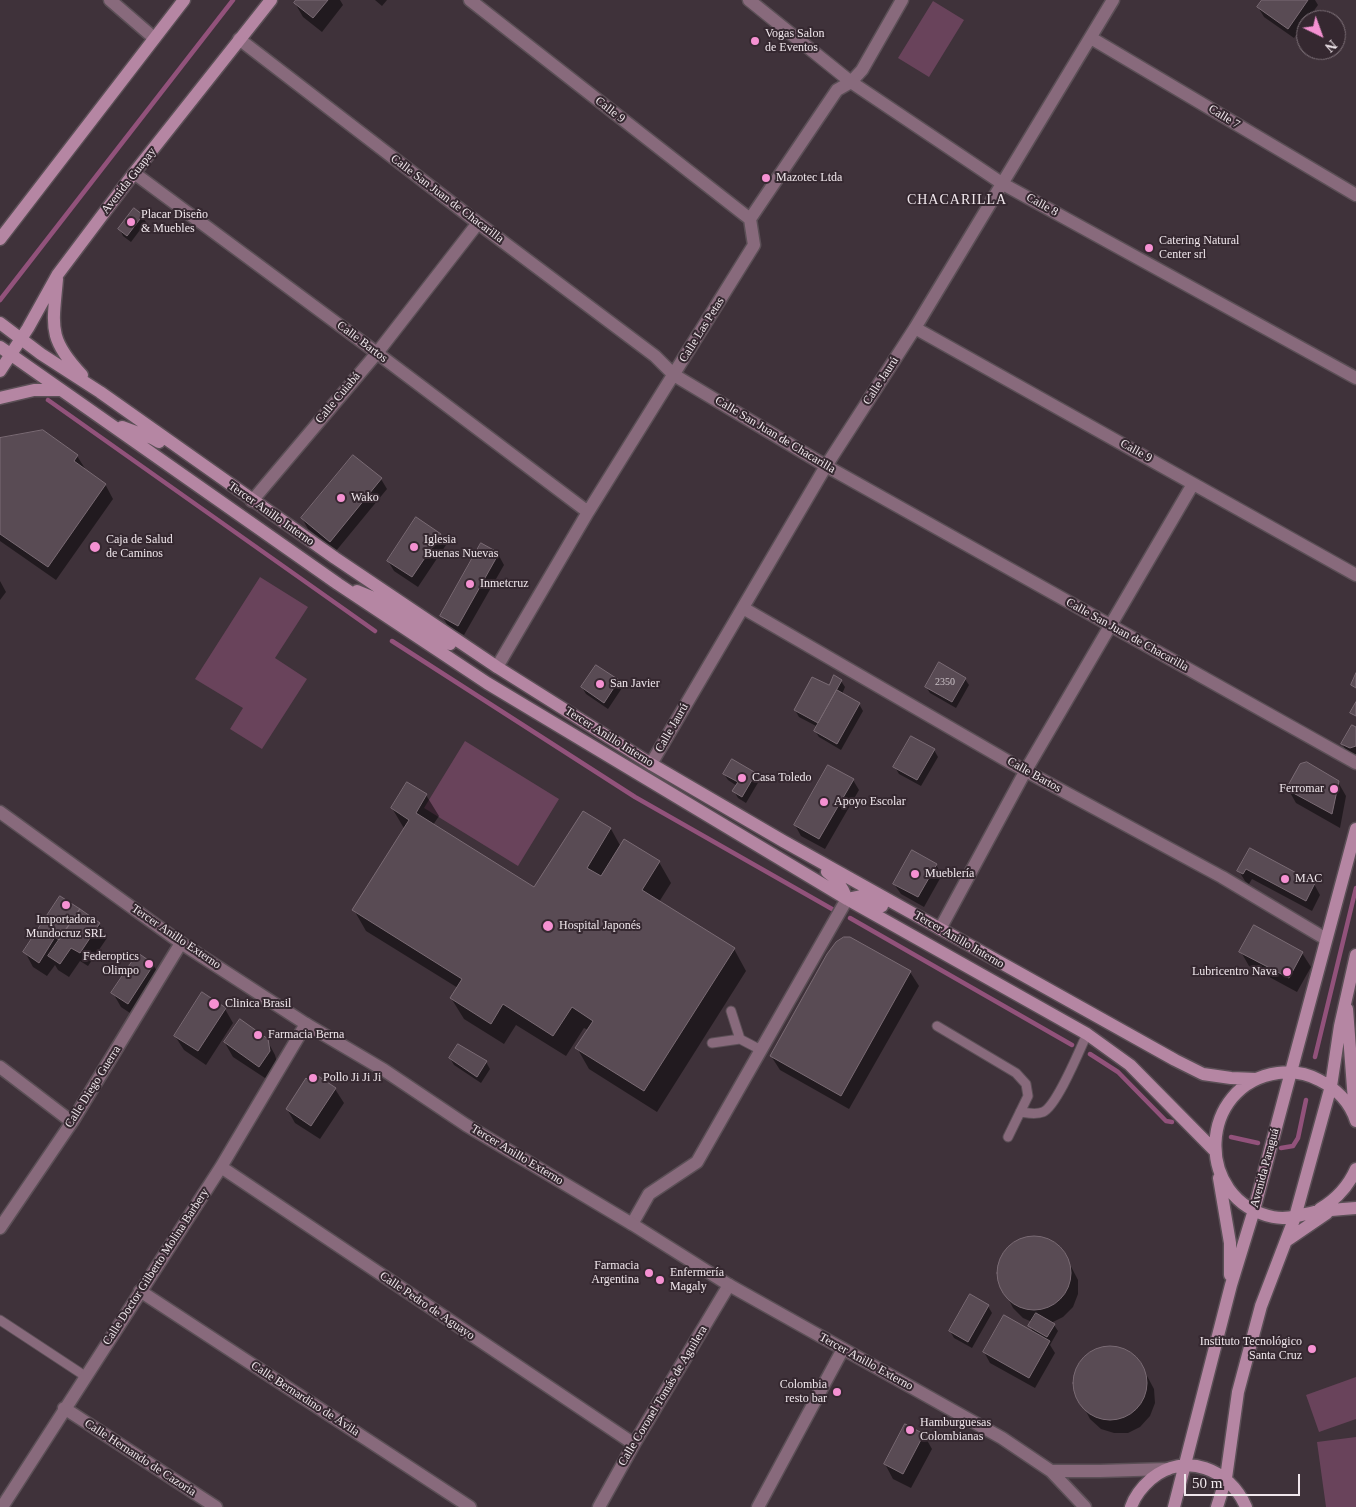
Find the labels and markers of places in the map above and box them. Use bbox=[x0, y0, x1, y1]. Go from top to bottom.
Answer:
place label: Vogas Salon de Eventos bbox=[765, 27, 824, 55]
marker: Vogas Salon de Eventos bbox=[749, 35, 761, 47]
place label: Mazotec Ltda bbox=[776, 171, 842, 185]
marker: Mazotec Ltda bbox=[760, 172, 772, 184]
place label: Placar Diseño & Muebles bbox=[141, 208, 208, 236]
marker: Placar Diseño & Muebles bbox=[125, 216, 137, 228]
place label: Catering Natural Center srl bbox=[1159, 234, 1239, 262]
marker: Catering Natural Center srl bbox=[1143, 242, 1155, 254]
place label: Wako bbox=[351, 491, 379, 505]
marker: Wako bbox=[335, 492, 347, 504]
place label: Caja de Salud de Caminos bbox=[106, 533, 173, 561]
place label: Iglesia Buenas Nuevas bbox=[424, 533, 498, 561]
marker: Caja de Salud de Caminos bbox=[88, 540, 102, 554]
marker: Iglesia Buenas Nuevas bbox=[408, 541, 420, 553]
place label: Inmetcruz bbox=[480, 577, 529, 591]
marker: Inmetcruz bbox=[464, 578, 476, 590]
place label: San Javier bbox=[610, 677, 660, 691]
marker: San Javier bbox=[594, 678, 606, 690]
place label: Casa Toledo bbox=[752, 771, 811, 785]
marker: Casa Toledo bbox=[736, 772, 748, 784]
place label: Ferromar bbox=[1279, 782, 1324, 796]
marker: Ferromar bbox=[1328, 783, 1340, 795]
place label: Apoyo Escolar bbox=[834, 795, 906, 809]
marker: Apoyo Escolar bbox=[818, 796, 830, 808]
place label: Mueblería bbox=[925, 867, 974, 881]
marker: Mueblería bbox=[909, 868, 921, 880]
place label: MAC bbox=[1295, 872, 1322, 886]
marker: MAC bbox=[1279, 873, 1291, 885]
marker: Importadora Mundocruz SRL bbox=[60, 899, 72, 911]
place label: Importadora Mundocruz SRL bbox=[26, 913, 106, 941]
marker: Hospital Japonés bbox=[541, 919, 555, 933]
place label: Hospital Japonés bbox=[559, 919, 641, 933]
place label: Federoptics Olimpo bbox=[83, 950, 139, 978]
marker: Federoptics Olimpo bbox=[143, 958, 155, 970]
place label: Lubricentro Nava bbox=[1192, 965, 1277, 979]
marker: Lubricentro Nava bbox=[1281, 966, 1293, 978]
marker: Clinica Brasil bbox=[207, 997, 221, 1011]
place label: Clinica Brasil bbox=[225, 997, 291, 1011]
place label: Farmacia Berna bbox=[268, 1028, 344, 1042]
marker: Farmacia Berna bbox=[252, 1029, 264, 1041]
place label: Pollo Ji Ji Ji bbox=[323, 1071, 381, 1085]
marker: Pollo Ji Ji Ji bbox=[307, 1072, 319, 1084]
place label: Farmacia Argentina bbox=[591, 1259, 639, 1287]
place label: Enfermería Magaly bbox=[670, 1266, 724, 1294]
marker: Farmacia Argentina bbox=[643, 1267, 655, 1279]
marker: Enfermería Magaly bbox=[654, 1274, 666, 1286]
place label: Instituto Tecnológico Santa Cruz bbox=[1200, 1335, 1302, 1363]
marker: Instituto Tecnológico Santa Cruz bbox=[1306, 1343, 1318, 1355]
place label: Colombia resto bar bbox=[780, 1378, 827, 1406]
marker: Colombia resto bar bbox=[831, 1386, 843, 1398]
place label: Hamburguesas Colombianas bbox=[920, 1416, 991, 1444]
marker: Hamburguesas Colombianas bbox=[904, 1424, 916, 1436]

